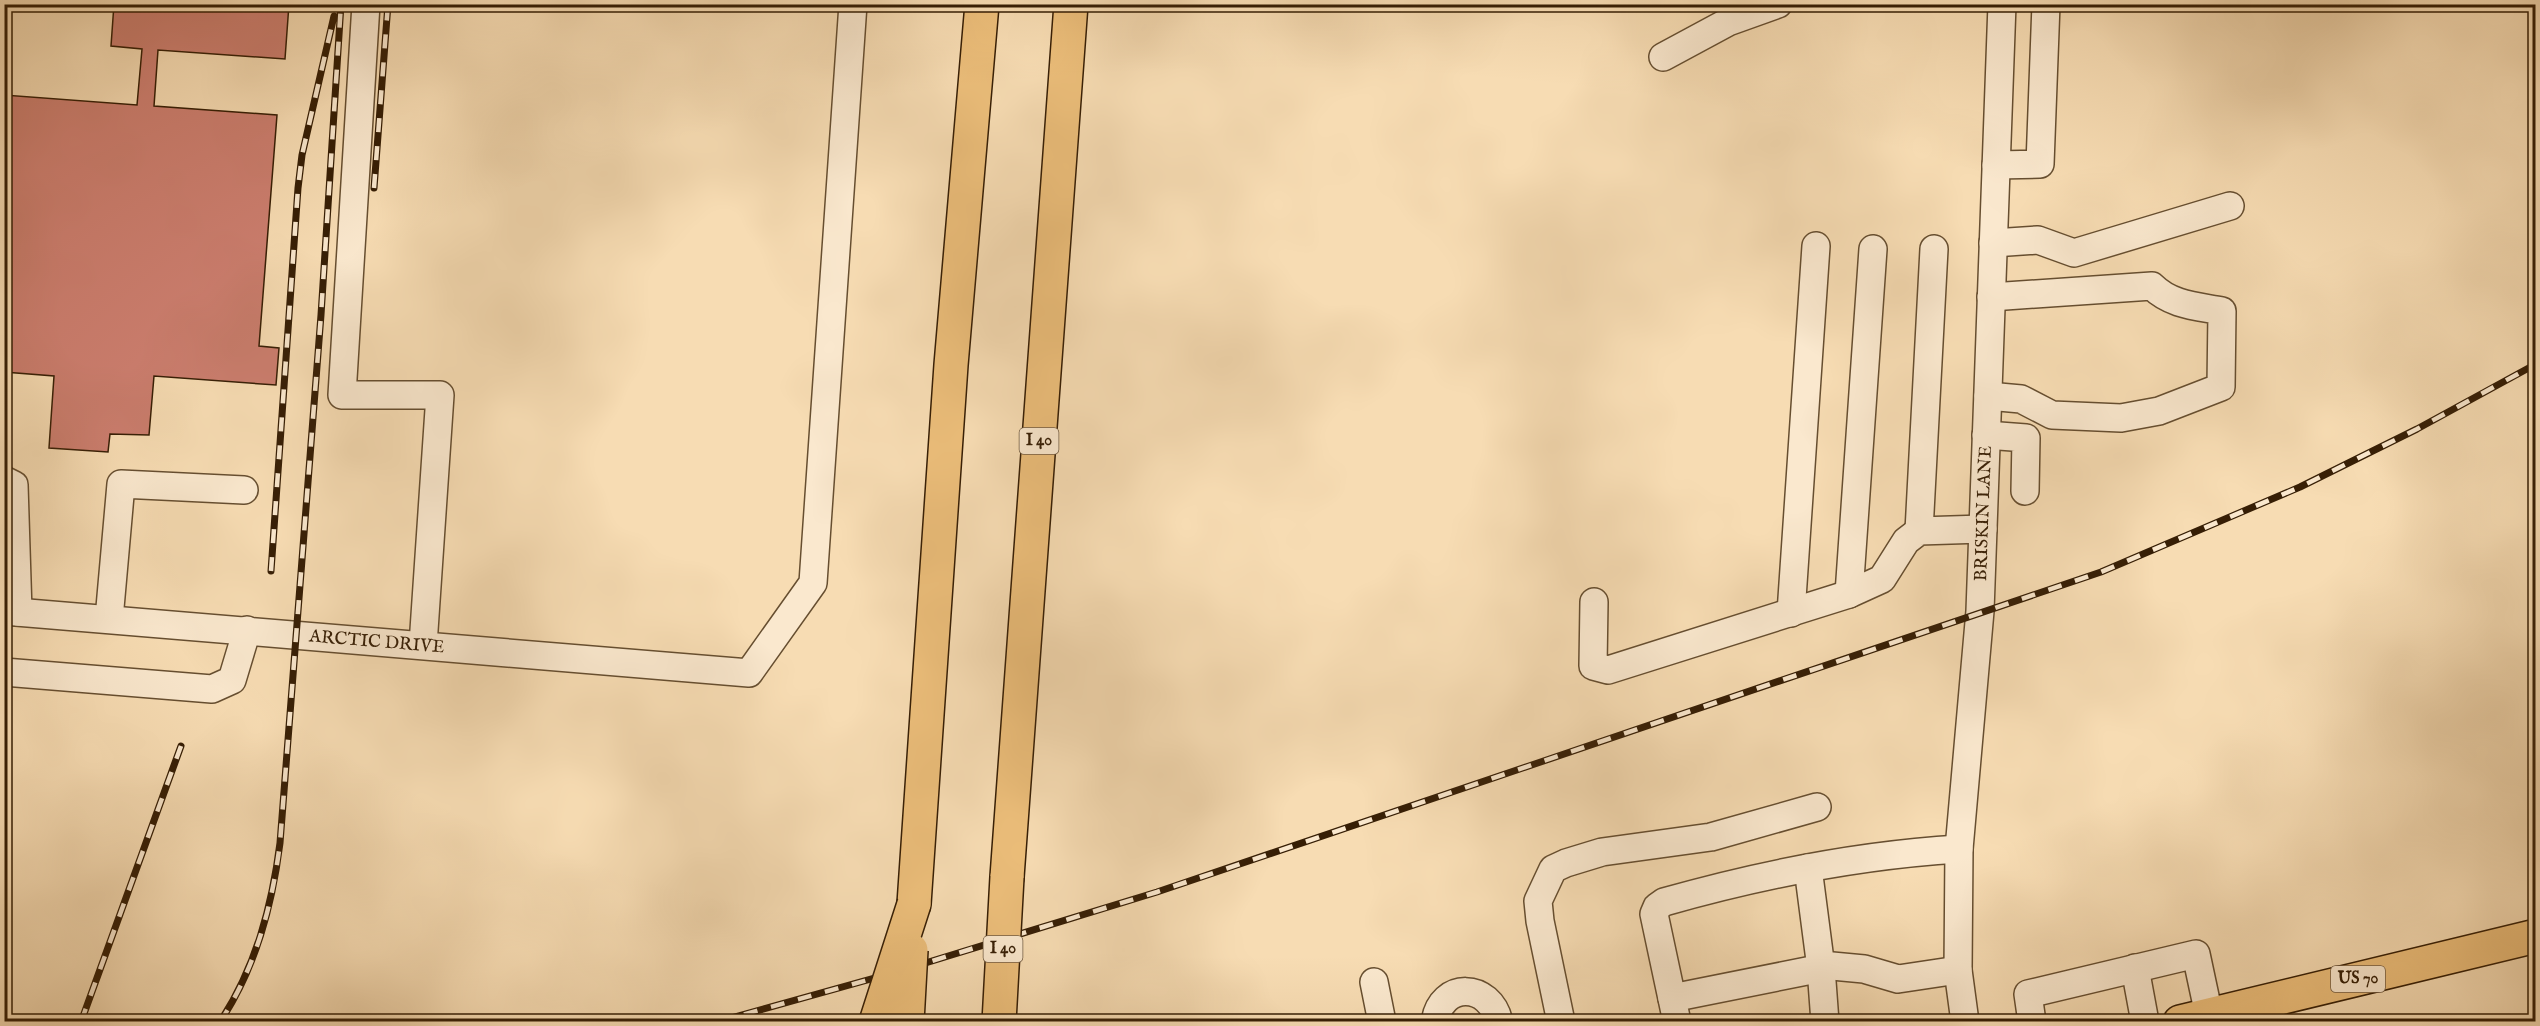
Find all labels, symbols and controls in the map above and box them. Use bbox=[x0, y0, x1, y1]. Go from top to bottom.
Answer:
road number: I 40 bbox=[1020, 428, 1058, 454]
street label: BRISKIN LANE bbox=[1970, 445, 1997, 582]
street label: ARCTIC DRIVE bbox=[307, 625, 445, 659]
road number: I 40 bbox=[984, 936, 1022, 962]
road number: US 70 bbox=[2331, 966, 2385, 992]

